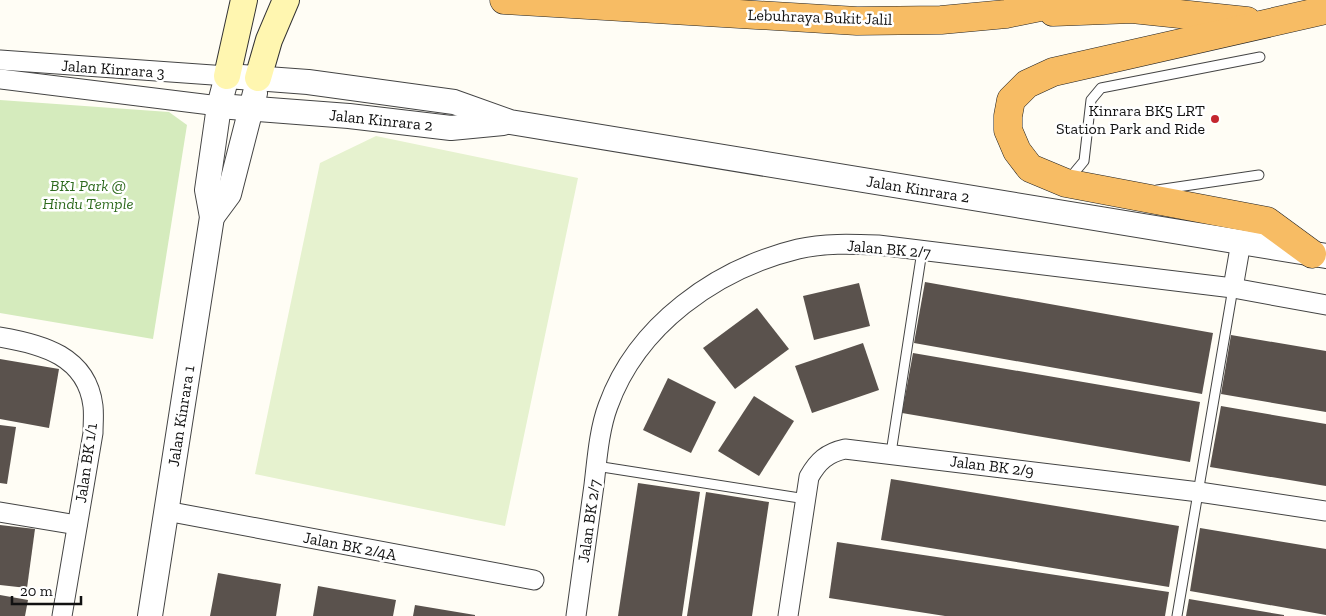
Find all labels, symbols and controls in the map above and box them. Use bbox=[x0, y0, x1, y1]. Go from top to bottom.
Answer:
street label: Lebuhraya Bukit Jalil bbox=[747, 5, 893, 29]
street label: Jalan Kinrara 3 bbox=[61, 56, 166, 82]
place label: Kinrara BK5 LRT Station Park and Ride bbox=[1056, 101, 1205, 138]
street label: Jalan Kinrara 2 bbox=[328, 105, 434, 135]
marker: Kinrara BK5 LRT Station Park and Ride bbox=[1209, 113, 1221, 125]
street label: Jalan Kinrara 2 bbox=[865, 171, 971, 207]
park label: BK1 Park @ Hindu Temple bbox=[42, 176, 134, 213]
street label: Jalan BK 2/7 bbox=[846, 236, 932, 262]
street label: Jalan Kinrara 1 bbox=[164, 364, 198, 468]
street label: Jalan BK 1/1 bbox=[71, 422, 101, 504]
street label: Jalan BK 2/9 bbox=[949, 451, 1035, 481]
street label: Jalan BK 2/7 bbox=[574, 478, 604, 564]
street label: Jalan BK 2/4A bbox=[302, 528, 399, 564]
scale bar bbox=[12, 574, 81, 606]
text: 20 m bbox=[20, 582, 53, 600]

